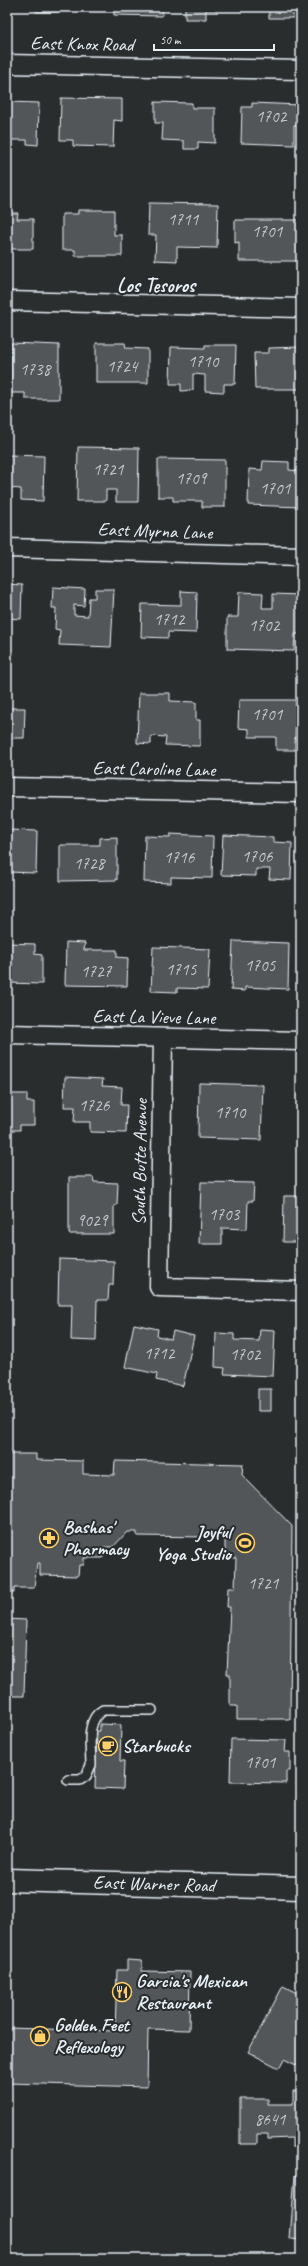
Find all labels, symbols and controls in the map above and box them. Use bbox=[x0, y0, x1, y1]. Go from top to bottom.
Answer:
scale bar bbox=[154, 26, 274, 52]
street label: East Knox Road bbox=[30, 31, 137, 57]
text: 50 m bbox=[160, 32, 182, 48]
house number: 1702 bbox=[256, 106, 288, 127]
house number: 1711 bbox=[168, 209, 200, 230]
house number: 1701 bbox=[252, 221, 284, 242]
district label: Los Tesoros bbox=[117, 273, 197, 298]
house number: 1710 bbox=[188, 351, 220, 372]
house number: 1724 bbox=[107, 356, 140, 377]
house number: 1738 bbox=[20, 359, 53, 380]
house number: 1721 bbox=[93, 459, 125, 480]
house number: 1709 bbox=[176, 468, 208, 489]
house number: 1701 bbox=[260, 478, 292, 499]
street label: East Myrna Lane bbox=[97, 517, 215, 545]
house number: 1712 bbox=[154, 609, 186, 630]
house number: 1702 bbox=[249, 615, 281, 636]
house number: 1701 bbox=[252, 704, 284, 725]
street label: East Caroline Lane bbox=[93, 756, 217, 782]
house number: 1706 bbox=[242, 846, 274, 867]
house number: 1716 bbox=[164, 847, 196, 868]
house number: 1728 bbox=[74, 853, 107, 874]
house number: 1705 bbox=[245, 955, 277, 976]
house number: 1715 bbox=[166, 959, 198, 980]
house number: 1727 bbox=[81, 961, 113, 982]
street label: East La Vieve Lane bbox=[92, 1004, 217, 1030]
house number: 1726 bbox=[79, 1095, 111, 1116]
street label: South Butte Avenue bbox=[127, 1097, 153, 1225]
house number: 1710 bbox=[215, 1102, 247, 1123]
house number: 1703 bbox=[209, 1204, 241, 1225]
house number: 9029 bbox=[77, 1210, 109, 1231]
house number: 1712 bbox=[144, 1343, 176, 1364]
house number: 1702 bbox=[230, 1344, 262, 1365]
place label: Bashas' Pharmacy bbox=[63, 1515, 130, 1561]
place label: Joyful Yoga Studio bbox=[155, 1520, 235, 1566]
pharmacy icon: Bashas' Pharmacy bbox=[38, 1527, 60, 1549]
sports icon: Joyful Yoga Studio bbox=[234, 1532, 256, 1554]
house number: 1721 bbox=[248, 1573, 280, 1594]
place label: Starbucks bbox=[122, 1734, 192, 1758]
cafe icon: Starbucks bbox=[97, 1735, 119, 1757]
house number: 1701 bbox=[245, 1752, 277, 1773]
street label: East Warner Road bbox=[93, 1870, 218, 1898]
place label: Garcia's Mexican Restaurant bbox=[136, 1969, 248, 2015]
restaurant icon: Garcia's Mexican Restaurant bbox=[111, 1981, 133, 2003]
place label: Golden Feet Reflexology bbox=[54, 2013, 130, 2059]
shop icon: Golden Feet Reflexology bbox=[29, 2025, 51, 2047]
house number: 8641 bbox=[255, 2109, 287, 2130]

